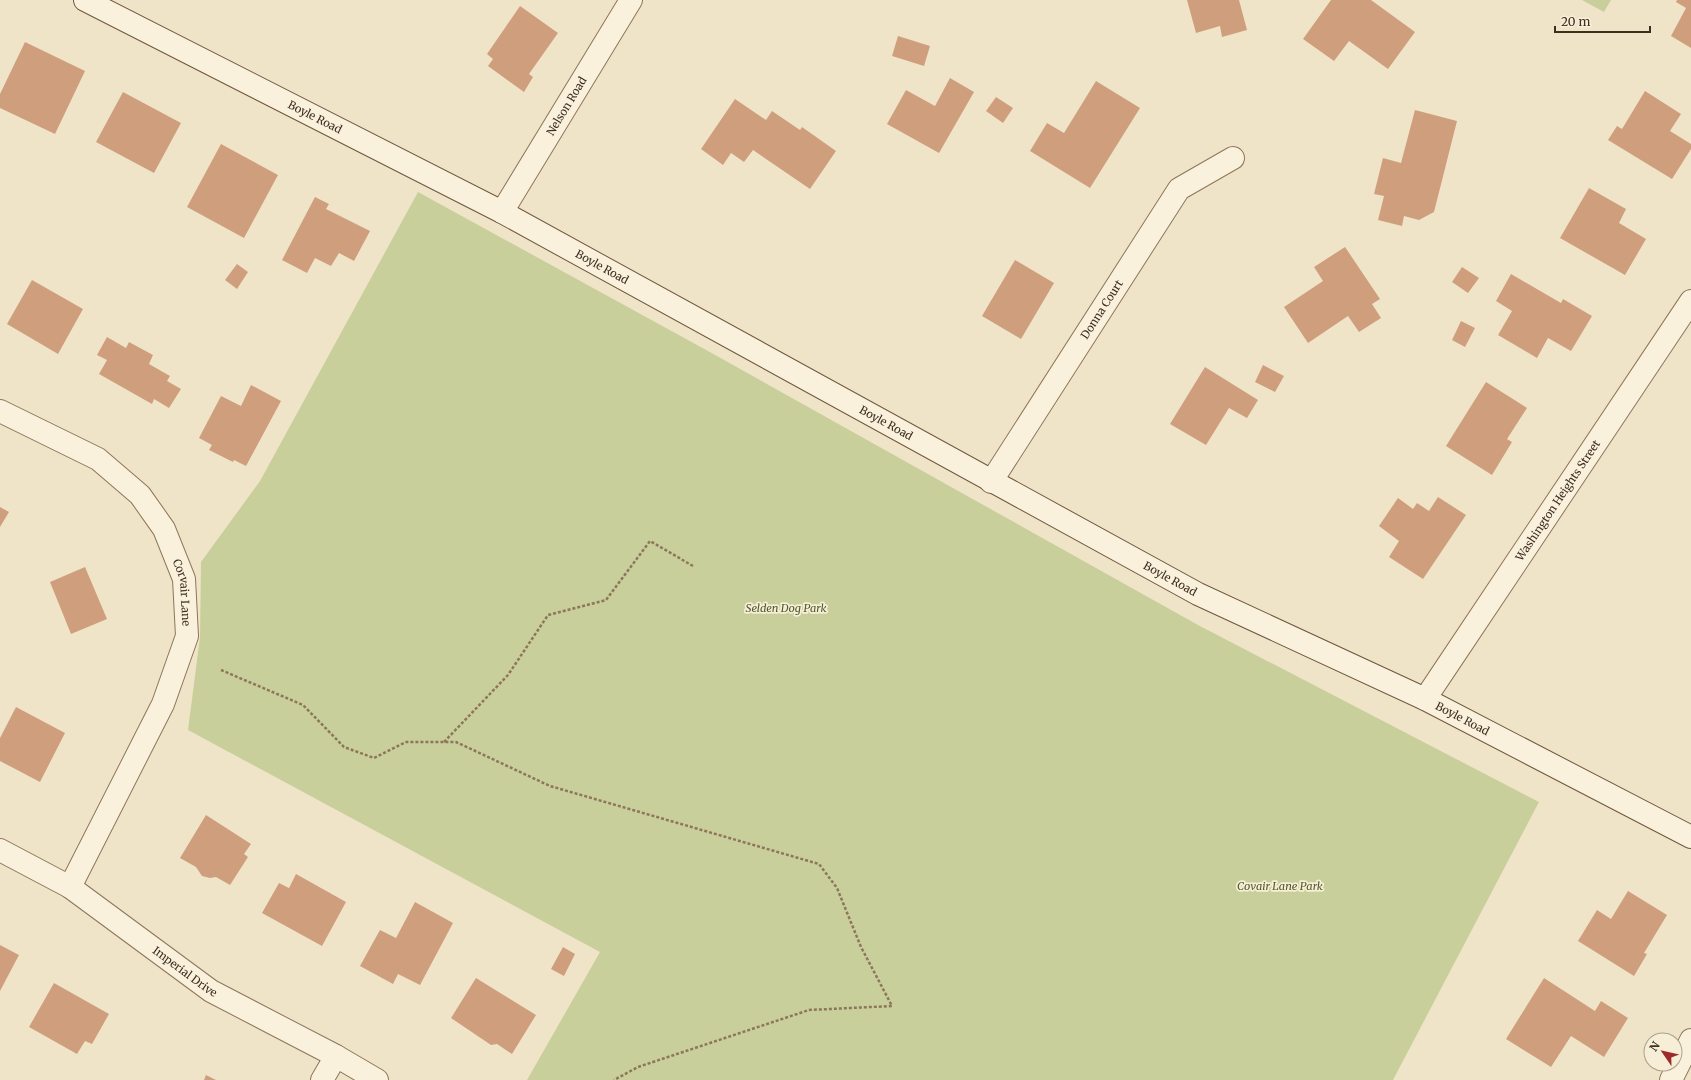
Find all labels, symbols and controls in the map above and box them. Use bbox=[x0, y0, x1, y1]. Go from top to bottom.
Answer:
scale bar bbox=[1555, 8, 1650, 34]
text: 20 m bbox=[1561, 14, 1590, 29]
street label: Nelson Road bbox=[543, 74, 590, 138]
street label: Boyle Road bbox=[286, 97, 345, 137]
street label: Boyle Road bbox=[573, 247, 632, 287]
street label: Donna Court bbox=[1078, 277, 1126, 342]
street label: Boyle Road bbox=[857, 403, 916, 443]
street label: Washington Heights Street bbox=[1512, 437, 1604, 564]
street label: Corvair Lane bbox=[170, 557, 193, 627]
street label: Boyle Road bbox=[1141, 558, 1200, 599]
park label: Selden Dog Park bbox=[746, 601, 826, 615]
street label: Boyle Road bbox=[1433, 699, 1492, 738]
park label: Covair Lane Park bbox=[1237, 879, 1323, 893]
street label: Imperial Drive bbox=[150, 943, 220, 1000]
north arrow bbox=[1643, 1032, 1683, 1072]
text: N bbox=[1646, 1039, 1663, 1054]

